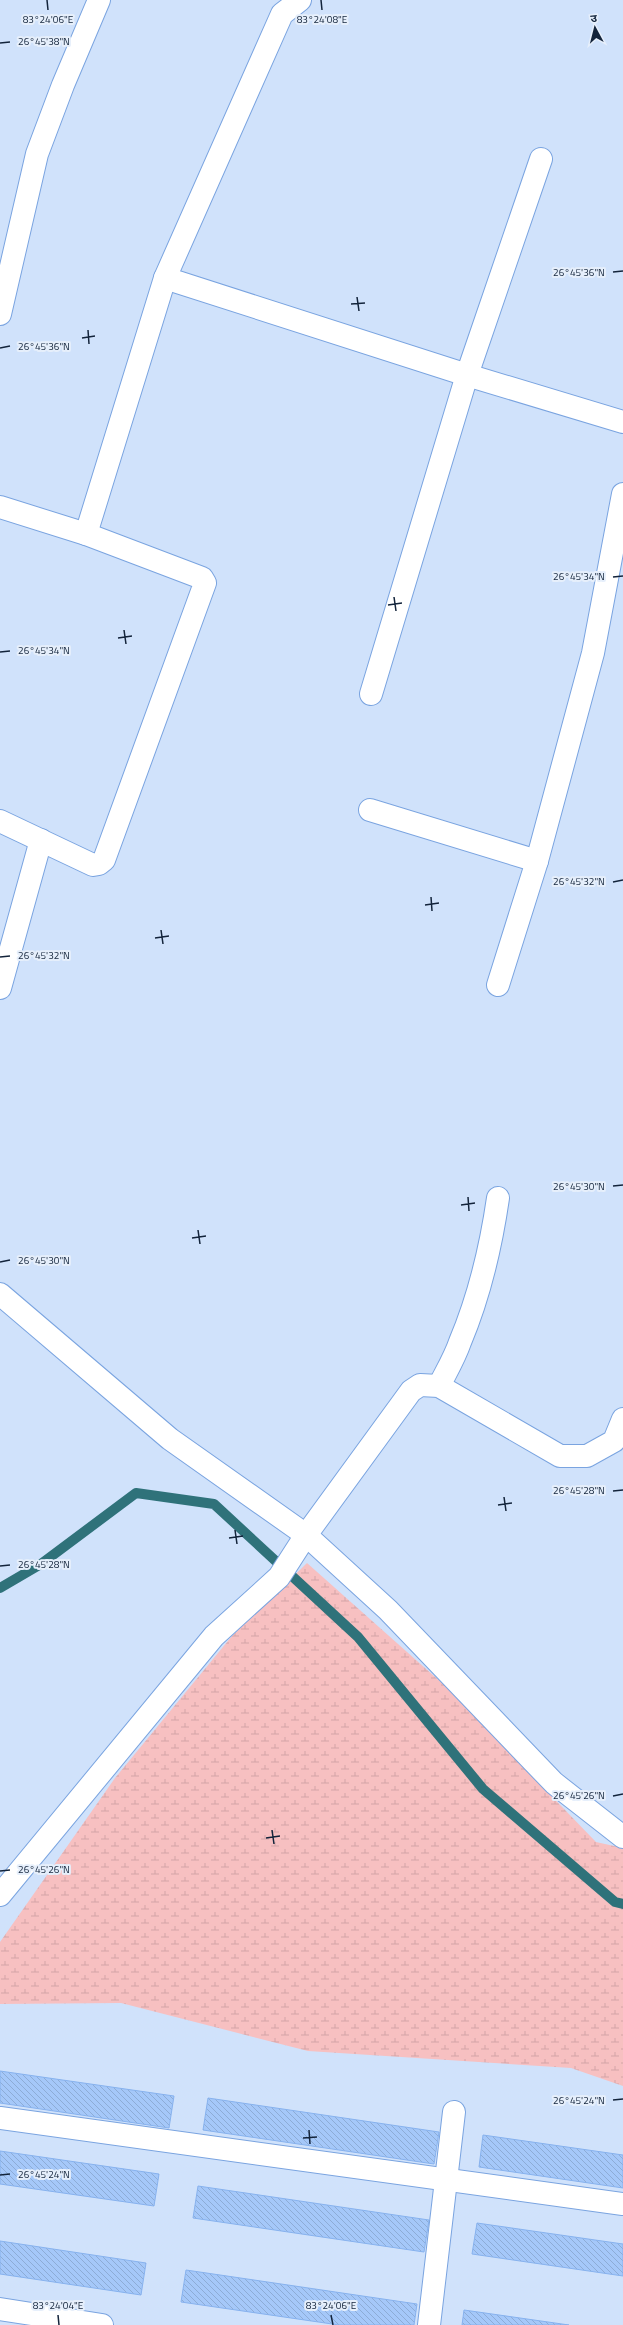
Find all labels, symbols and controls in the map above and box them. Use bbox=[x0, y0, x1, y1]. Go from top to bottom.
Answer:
north arrow bbox=[575, 8, 615, 48]
text: उ bbox=[590, 10, 599, 26]
text: 83°24'06"E bbox=[23, 12, 74, 27]
text: 83°24'08"E bbox=[297, 12, 348, 27]
text: 26°45'38"N bbox=[18, 34, 70, 49]
text: 26°45'36"N bbox=[553, 265, 605, 280]
text: 26°45'36"N bbox=[18, 339, 70, 354]
text: 26°45'34"N bbox=[553, 569, 605, 584]
text: 26°45'34"N bbox=[18, 643, 70, 658]
text: 26°45'32"N bbox=[553, 874, 605, 889]
text: 26°45'32"N bbox=[18, 948, 70, 963]
text: 26°45'30"N bbox=[553, 1179, 605, 1194]
text: 26°45'30"N bbox=[18, 1253, 70, 1268]
text: 26°45'28"N bbox=[553, 1483, 605, 1498]
text: 26°45'28"N bbox=[18, 1557, 70, 1572]
text: 26°45'26"N bbox=[553, 1788, 605, 1803]
text: 26°45'26"N bbox=[18, 1862, 70, 1877]
text: 26°45'24"N bbox=[553, 2093, 605, 2108]
text: 26°45'24"N bbox=[18, 2167, 70, 2182]
text: 83°24'04"E bbox=[33, 2298, 84, 2313]
text: 83°24'06"E bbox=[306, 2298, 357, 2313]

